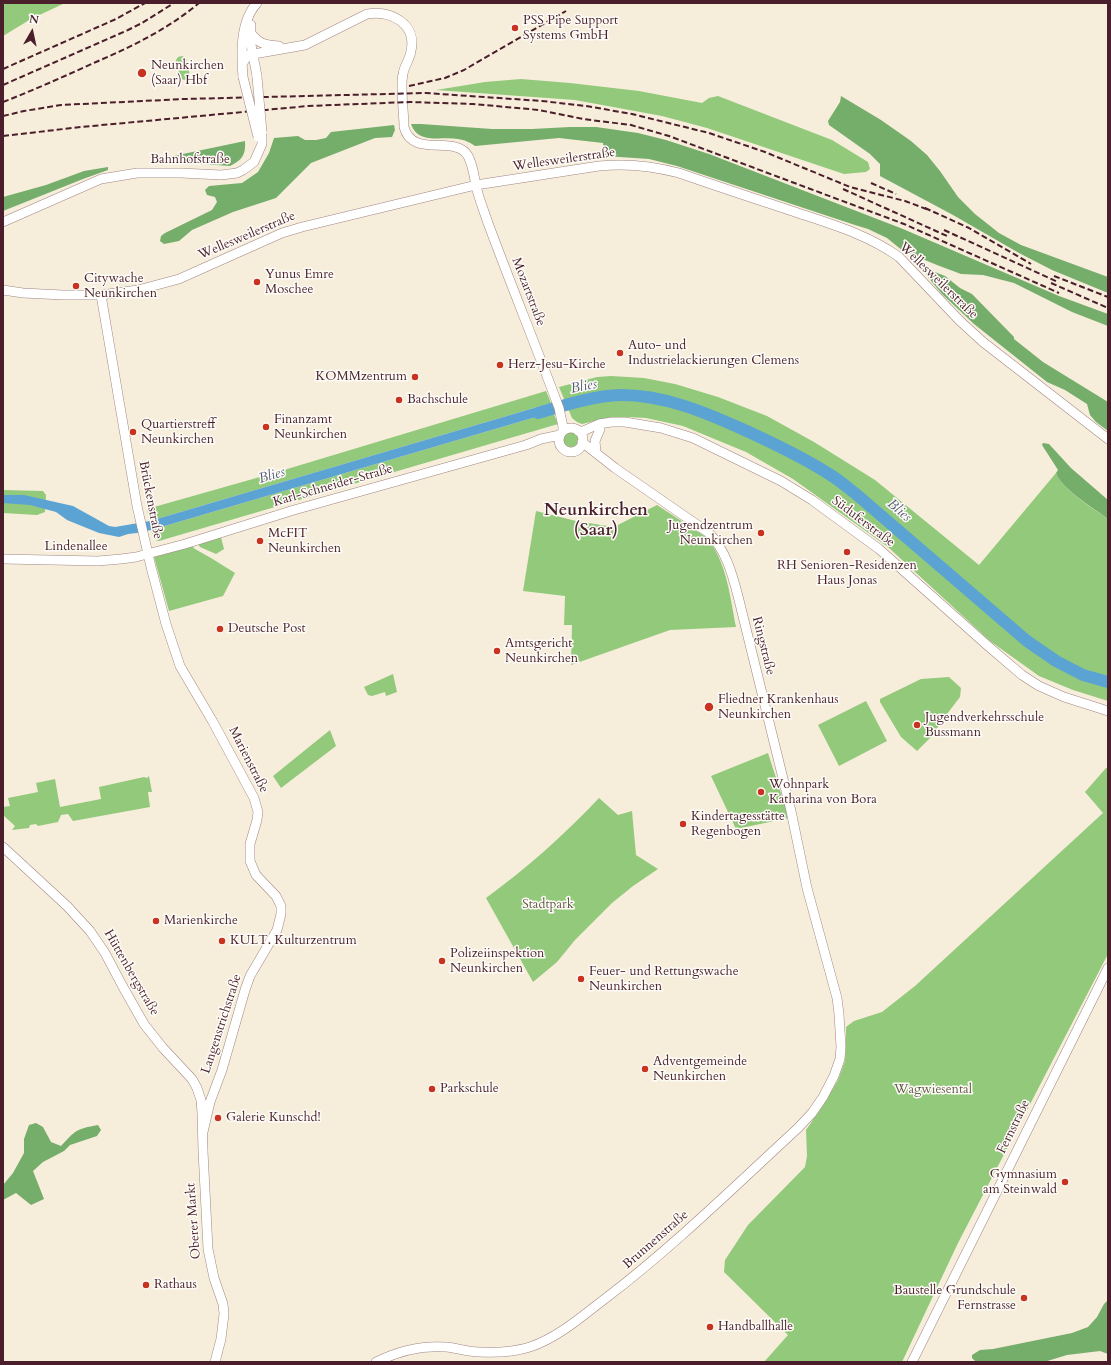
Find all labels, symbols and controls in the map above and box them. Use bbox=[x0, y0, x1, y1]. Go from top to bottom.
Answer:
text: N bbox=[28, 11, 40, 28]
north arrow bbox=[12, 12, 52, 52]
place label: PSS Pipe Support Systems GmbH bbox=[523, 13, 618, 44]
marker: PSS Pipe Support Systems GmbH bbox=[510, 23, 520, 33]
place label: Neunkirchen (Saar) Hbf bbox=[151, 58, 224, 89]
marker: Neunkirchen (Saar) Hbf bbox=[136, 67, 148, 79]
street label: Wellesweilerstraße bbox=[512, 145, 616, 175]
street label: Bahnhofstraße bbox=[150, 152, 230, 168]
street label: Wellesweilerstraße bbox=[196, 209, 298, 263]
street label: Wellesweilerstraße bbox=[895, 239, 981, 323]
street label: Mozartstraße bbox=[508, 256, 548, 328]
place label: Yunus Emre Moschee bbox=[265, 267, 334, 298]
place label: Citywache Neunkirchen bbox=[84, 271, 157, 302]
marker: Yunus Emre Moschee bbox=[252, 277, 262, 287]
marker: Citywache Neunkirchen bbox=[71, 281, 81, 291]
place label: Auto- und Industrielackierungen Clemens bbox=[628, 338, 799, 369]
marker: Auto- und Industrielackierungen Clemens bbox=[615, 348, 625, 358]
place label: Herz-Jesu-Kirche bbox=[508, 357, 606, 373]
marker: Herz-Jesu-Kirche bbox=[495, 360, 505, 370]
place label: KOMMzentrum bbox=[316, 369, 407, 385]
marker: KOMMzentrum bbox=[410, 372, 420, 382]
water label: Blies bbox=[569, 376, 599, 398]
place label: Bachschule bbox=[407, 392, 468, 408]
marker: Bachschule bbox=[394, 395, 404, 405]
place label: Finanzamt Neunkirchen bbox=[274, 412, 347, 443]
place label: Quartierstreff Neunkirchen bbox=[141, 417, 215, 448]
marker: Finanzamt Neunkirchen bbox=[261, 422, 271, 432]
marker: Quartierstreff Neunkirchen bbox=[128, 427, 138, 437]
street label: Brückenstraße bbox=[135, 460, 165, 540]
street label: Karl-Schneider-Straße bbox=[271, 461, 395, 511]
water label: Blies bbox=[257, 464, 287, 488]
street label: Süduferstraße bbox=[828, 493, 898, 551]
water label: Blies bbox=[883, 496, 915, 526]
district label: Neunkirchen (Saar) bbox=[544, 501, 648, 541]
place label: Jugendzentrum Neunkirchen bbox=[668, 518, 753, 549]
place label: McFIT Neunkirchen bbox=[268, 526, 341, 557]
marker: Jugendzentrum Neunkirchen bbox=[756, 528, 766, 538]
marker: McFIT Neunkirchen bbox=[255, 536, 265, 546]
street label: Lindenallee bbox=[44, 539, 108, 555]
marker: RH Senioren-Residenzen Haus Jonas bbox=[842, 547, 852, 557]
place label: RH Senioren-Residenzen Haus Jonas bbox=[777, 558, 917, 589]
street label: Ringstraße bbox=[748, 615, 778, 677]
place label: Deutsche Post bbox=[228, 621, 306, 637]
marker: Deutsche Post bbox=[215, 624, 225, 634]
place label: Amtsgericht Neunkirchen bbox=[505, 636, 578, 667]
marker: Amtsgericht Neunkirchen bbox=[492, 646, 502, 656]
place label: Fliedner Krankenhaus Neunkirchen bbox=[718, 692, 839, 723]
marker: Fliedner Krankenhaus Neunkirchen bbox=[703, 701, 715, 713]
place label: Jugendverkehrsschule Bussmann bbox=[925, 710, 1044, 741]
marker: Jugendverkehrsschule Bussmann bbox=[912, 720, 922, 730]
street label: Marienstraße bbox=[225, 724, 271, 796]
place label: Wohnpark Katharina von Bora bbox=[769, 777, 877, 808]
marker: Wohnpark Katharina von Bora bbox=[756, 787, 766, 797]
place label: Kindertagesstätte Regenbogen bbox=[691, 809, 785, 840]
marker: Kindertagesstätte Regenbogen bbox=[678, 819, 688, 829]
park label: Stadtpark bbox=[522, 897, 574, 913]
place label: Marienkirche bbox=[164, 913, 238, 929]
marker: Marienkirche bbox=[151, 916, 161, 926]
street label: Hüttenbergstraße bbox=[100, 927, 162, 1019]
place label: KULT. Kulturzentrum bbox=[230, 933, 357, 949]
marker: KULT. Kulturzentrum bbox=[217, 936, 227, 946]
place label: Polizeiinspektion Neunkirchen bbox=[450, 946, 544, 977]
marker: Polizeiinspektion Neunkirchen bbox=[437, 956, 447, 966]
place label: Feuer- und Rettungswache Neunkirchen bbox=[589, 964, 739, 995]
street label: Langenstrichstraße bbox=[199, 972, 245, 1076]
marker: Feuer- und Rettungswache Neunkirchen bbox=[576, 974, 586, 984]
place label: Adventgemeinde Neunkirchen bbox=[653, 1054, 747, 1085]
marker: Adventgemeinde Neunkirchen bbox=[640, 1064, 650, 1074]
place label: Parkschule bbox=[440, 1081, 499, 1097]
park label: Wagwiesental bbox=[894, 1082, 972, 1098]
marker: Parkschule bbox=[427, 1084, 437, 1094]
street label: Fernstraße bbox=[994, 1098, 1034, 1156]
place label: Galerie Kunschd! bbox=[226, 1110, 321, 1126]
marker: Galerie Kunschd! bbox=[213, 1113, 223, 1123]
place label: Gymnasium am Steinwald bbox=[983, 1167, 1057, 1198]
marker: Gymnasium am Steinwald bbox=[1060, 1177, 1070, 1187]
street label: Oberer Markt bbox=[184, 1182, 204, 1260]
street label: Brunnenstraße bbox=[620, 1207, 692, 1273]
place label: Rathaus bbox=[154, 1277, 197, 1293]
marker: Rathaus bbox=[141, 1280, 151, 1290]
place label: Baustelle Grundschule Fernstrasse bbox=[894, 1283, 1016, 1314]
marker: Baustelle Grundschule Fernstrasse bbox=[1019, 1293, 1029, 1303]
place label: Handballhalle bbox=[718, 1319, 793, 1335]
marker: Handballhalle bbox=[705, 1322, 715, 1332]

